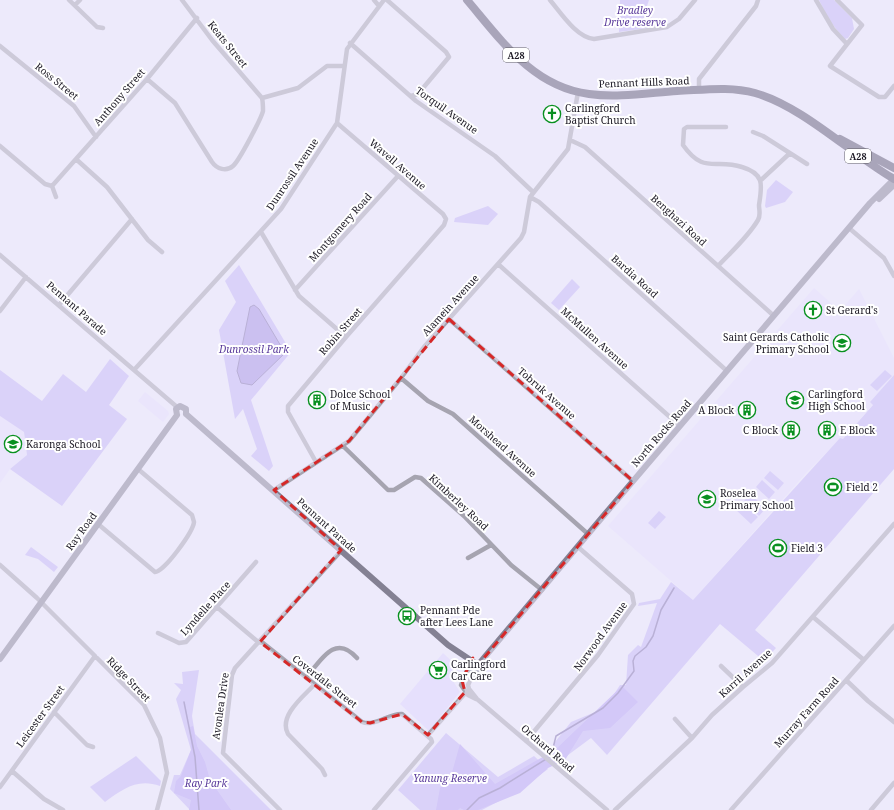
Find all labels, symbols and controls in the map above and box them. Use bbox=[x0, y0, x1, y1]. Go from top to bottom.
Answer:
park label: Bradley Drive reserve bbox=[603, 3, 666, 29]
street label: Keats Street bbox=[205, 18, 251, 71]
road number: A28 bbox=[503, 48, 529, 62]
street label: Ross Street bbox=[32, 59, 82, 103]
street label: Anthony Street bbox=[90, 65, 148, 129]
street label: Pennant Hills Road bbox=[598, 73, 690, 91]
street label: Torquil Avenue bbox=[413, 83, 481, 137]
place label: Carlingford Baptist Church bbox=[565, 101, 636, 127]
church icon: Carlingford Baptist Church bbox=[542, 104, 562, 124]
street label: Dunrossil Avenue bbox=[263, 135, 321, 213]
street label: Wavell Avenue bbox=[367, 135, 429, 193]
road number: A28 bbox=[845, 149, 871, 163]
street label: Montgomery Road bbox=[305, 190, 375, 264]
street label: Benghazi Road bbox=[648, 191, 710, 249]
street label: Bardia Road bbox=[609, 251, 661, 301]
street label: Alamein Avenue bbox=[419, 271, 481, 339]
street label: Pennant Parade bbox=[44, 278, 110, 338]
church icon: St Gerard's bbox=[803, 300, 823, 320]
place label: St Gerard's bbox=[826, 303, 878, 317]
street label: Robin Street bbox=[315, 304, 365, 358]
street label: McMullen Avenue bbox=[558, 304, 632, 372]
place label: Saint Gerards Catholic Primary School bbox=[723, 330, 829, 356]
school or university icon: Saint Gerards Catholic Primary School bbox=[832, 333, 852, 353]
park label: Dunrossil Park bbox=[218, 342, 289, 356]
street label: Tobruk Avenue bbox=[515, 364, 579, 422]
place label: Dolce School of Music bbox=[330, 387, 390, 413]
place label: Carlingford High School bbox=[808, 387, 865, 413]
building icon: Dolce School of Music bbox=[307, 390, 327, 410]
school or university icon: Carlingford High School bbox=[785, 390, 805, 410]
street label: North Rocks Road bbox=[628, 396, 694, 470]
building icon: A Block bbox=[737, 400, 757, 420]
place label: A Block bbox=[698, 403, 734, 417]
street label: Morshead Avenue bbox=[466, 412, 540, 480]
building icon: C Block bbox=[781, 420, 801, 440]
building icon: E Block bbox=[817, 420, 837, 440]
place label: C Block bbox=[743, 423, 778, 437]
place label: E Block bbox=[840, 423, 875, 437]
school or university icon: Karonga School bbox=[3, 434, 23, 454]
place label: Karonga School bbox=[26, 437, 101, 451]
street label: Kimberley Road bbox=[426, 471, 492, 533]
sports icon: Field 2 bbox=[823, 477, 843, 497]
place label: Field 2 bbox=[846, 480, 878, 494]
place label: Roselea Primary School bbox=[720, 486, 793, 512]
school or university icon: Roselea Primary School bbox=[697, 489, 717, 509]
street label: Pennant Parade bbox=[294, 494, 360, 556]
street label: Ray Road bbox=[62, 509, 100, 553]
sports icon: Field 3 bbox=[768, 538, 788, 558]
place label: Field 3 bbox=[791, 541, 823, 555]
street label: Lyndelle Place bbox=[177, 578, 233, 638]
street label: Norwood Avenue bbox=[570, 598, 630, 674]
place label: Pennant Pde after Lees Lane bbox=[420, 603, 493, 629]
bus stop icon: Pennant Pde after Lees Lane bbox=[397, 606, 417, 626]
street label: Karril Avenue bbox=[716, 645, 774, 701]
street label: Coverdale Street bbox=[290, 651, 361, 711]
street label: Ridge Street bbox=[104, 654, 154, 705]
place label: Carlingford Car Care bbox=[451, 657, 506, 683]
supermarket icon: Carlingford Car Care bbox=[428, 660, 448, 680]
street label: Avonlea Drive bbox=[208, 672, 232, 740]
street label: Murray Farm Road bbox=[770, 674, 842, 750]
street label: Leicester Street bbox=[13, 682, 68, 750]
street label: Orchard Road bbox=[518, 721, 578, 775]
park label: Yanung Reserve bbox=[413, 771, 487, 785]
park label: Ray Park bbox=[184, 776, 228, 790]

